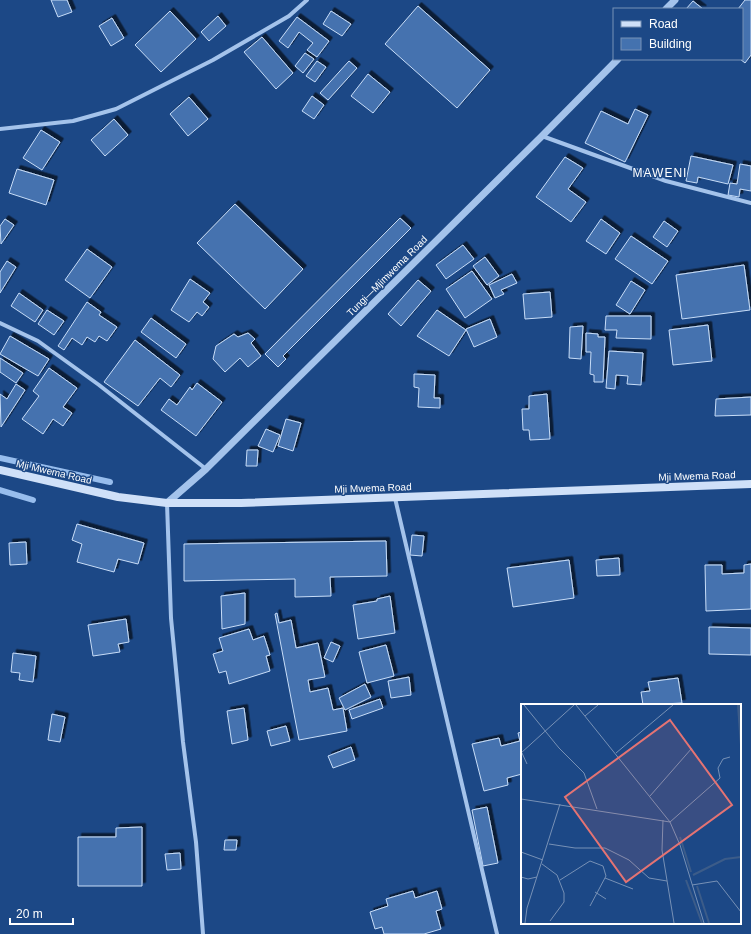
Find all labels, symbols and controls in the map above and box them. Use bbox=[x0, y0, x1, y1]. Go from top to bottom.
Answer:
legend bbox=[613, 8, 743, 60]
text: Road bbox=[649, 17, 678, 31]
text: Building bbox=[649, 37, 692, 51]
district label: MAWENI bbox=[633, 166, 687, 180]
street label: Tungi—Mjimwema Road bbox=[345, 234, 429, 318]
street label: Mji Mwema Road bbox=[15, 458, 93, 486]
street label: Mji Mwema Road bbox=[658, 469, 736, 483]
street label: Mji Mwema Road bbox=[334, 481, 412, 495]
inset map bbox=[521, 704, 741, 924]
scale bar bbox=[10, 900, 73, 926]
text: 20 m bbox=[16, 907, 43, 921]

